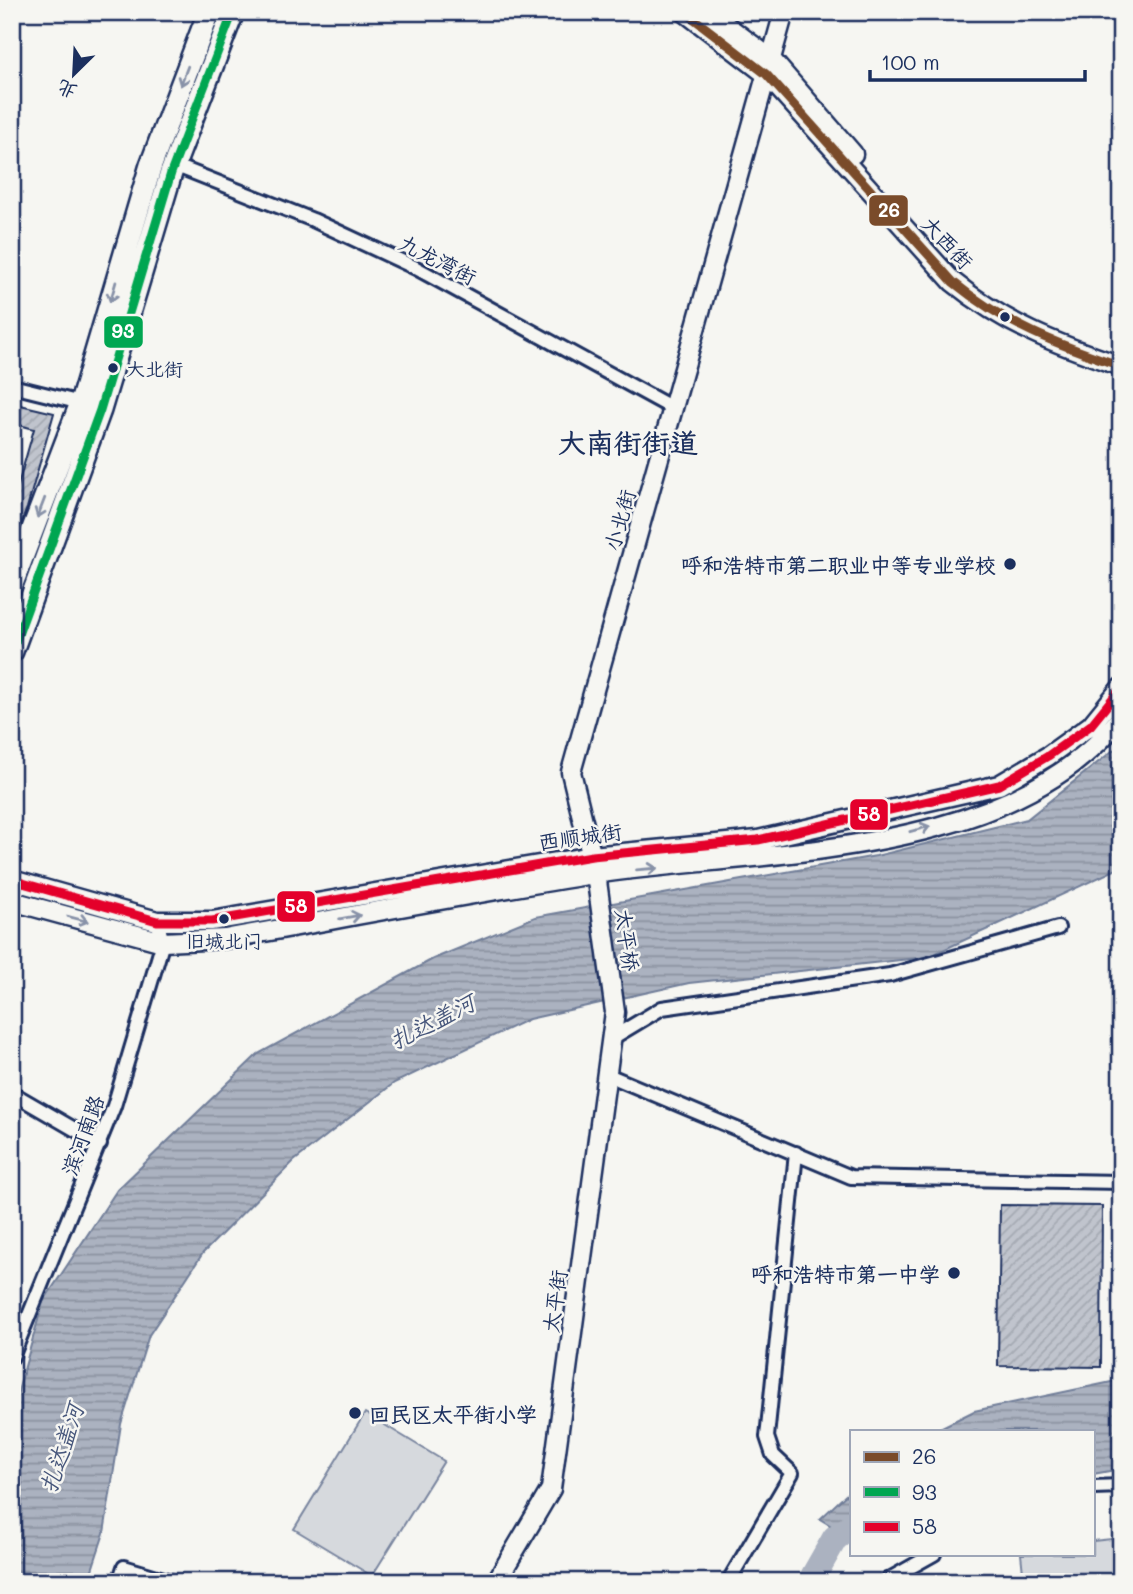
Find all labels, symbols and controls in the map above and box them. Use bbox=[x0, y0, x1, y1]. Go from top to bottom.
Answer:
north arrow bbox=[38, 38, 108, 108]
scale bar bbox=[870, 38, 1086, 82]
text: 100 m bbox=[881, 48, 940, 75]
one-way arrow bbox=[177, 65, 190, 87]
text: 北 bbox=[53, 75, 81, 105]
line badge: 26 bbox=[868, 194, 909, 227]
text: 26 bbox=[878, 197, 900, 222]
street label: 大西街 bbox=[917, 210, 979, 274]
street label: 九龙湾街 bbox=[394, 228, 482, 290]
one-way arrow bbox=[106, 281, 119, 303]
unlabelled marker bbox=[998, 310, 1012, 324]
line badge: 93 bbox=[103, 315, 144, 349]
text: 93 bbox=[112, 318, 134, 343]
place label: 大北街 bbox=[126, 356, 183, 381]
marker: 大北街 bbox=[106, 361, 120, 375]
district label: 大南街街道 bbox=[558, 424, 698, 460]
street label: 小北街 bbox=[597, 486, 641, 554]
one-way arrow bbox=[34, 496, 47, 518]
place label: 呼和浩特市第二职业中等专业学校 bbox=[681, 551, 996, 578]
marker: 呼和浩特市第二职业中等专业学校 bbox=[1002, 556, 1018, 572]
line badge: 58 bbox=[849, 798, 889, 831]
text: 58 bbox=[858, 801, 881, 826]
street label: 西顺城街 bbox=[537, 817, 623, 855]
one-way arrow bbox=[908, 822, 931, 835]
one-way arrow bbox=[635, 862, 657, 875]
line badge: 58 bbox=[276, 890, 316, 923]
text: 58 bbox=[285, 893, 308, 918]
street label: 太平桥 bbox=[610, 907, 646, 973]
one-way arrow bbox=[338, 910, 361, 923]
marker: 旧城北门 bbox=[217, 912, 231, 926]
one-way arrow bbox=[66, 913, 89, 926]
place label: 旧城北门 bbox=[186, 928, 262, 953]
water label: 扎达盖河 bbox=[384, 985, 483, 1055]
street label: 滨河南路 bbox=[55, 1091, 109, 1179]
place label: 呼和浩特市第一中学 bbox=[751, 1260, 940, 1287]
marker: 呼和浩特市第一中学 bbox=[946, 1265, 962, 1281]
street label: 太平街 bbox=[536, 1268, 572, 1334]
water label: 扎达盖河 bbox=[33, 1396, 91, 1496]
place label: 回民区太平街小学 bbox=[369, 1400, 537, 1427]
marker: 回民区太平街小学 bbox=[347, 1405, 363, 1421]
legend bbox=[850, 1430, 1094, 1556]
text: 26 bbox=[912, 1442, 936, 1469]
text: 93 bbox=[912, 1478, 937, 1505]
text: 58 bbox=[912, 1512, 937, 1539]

